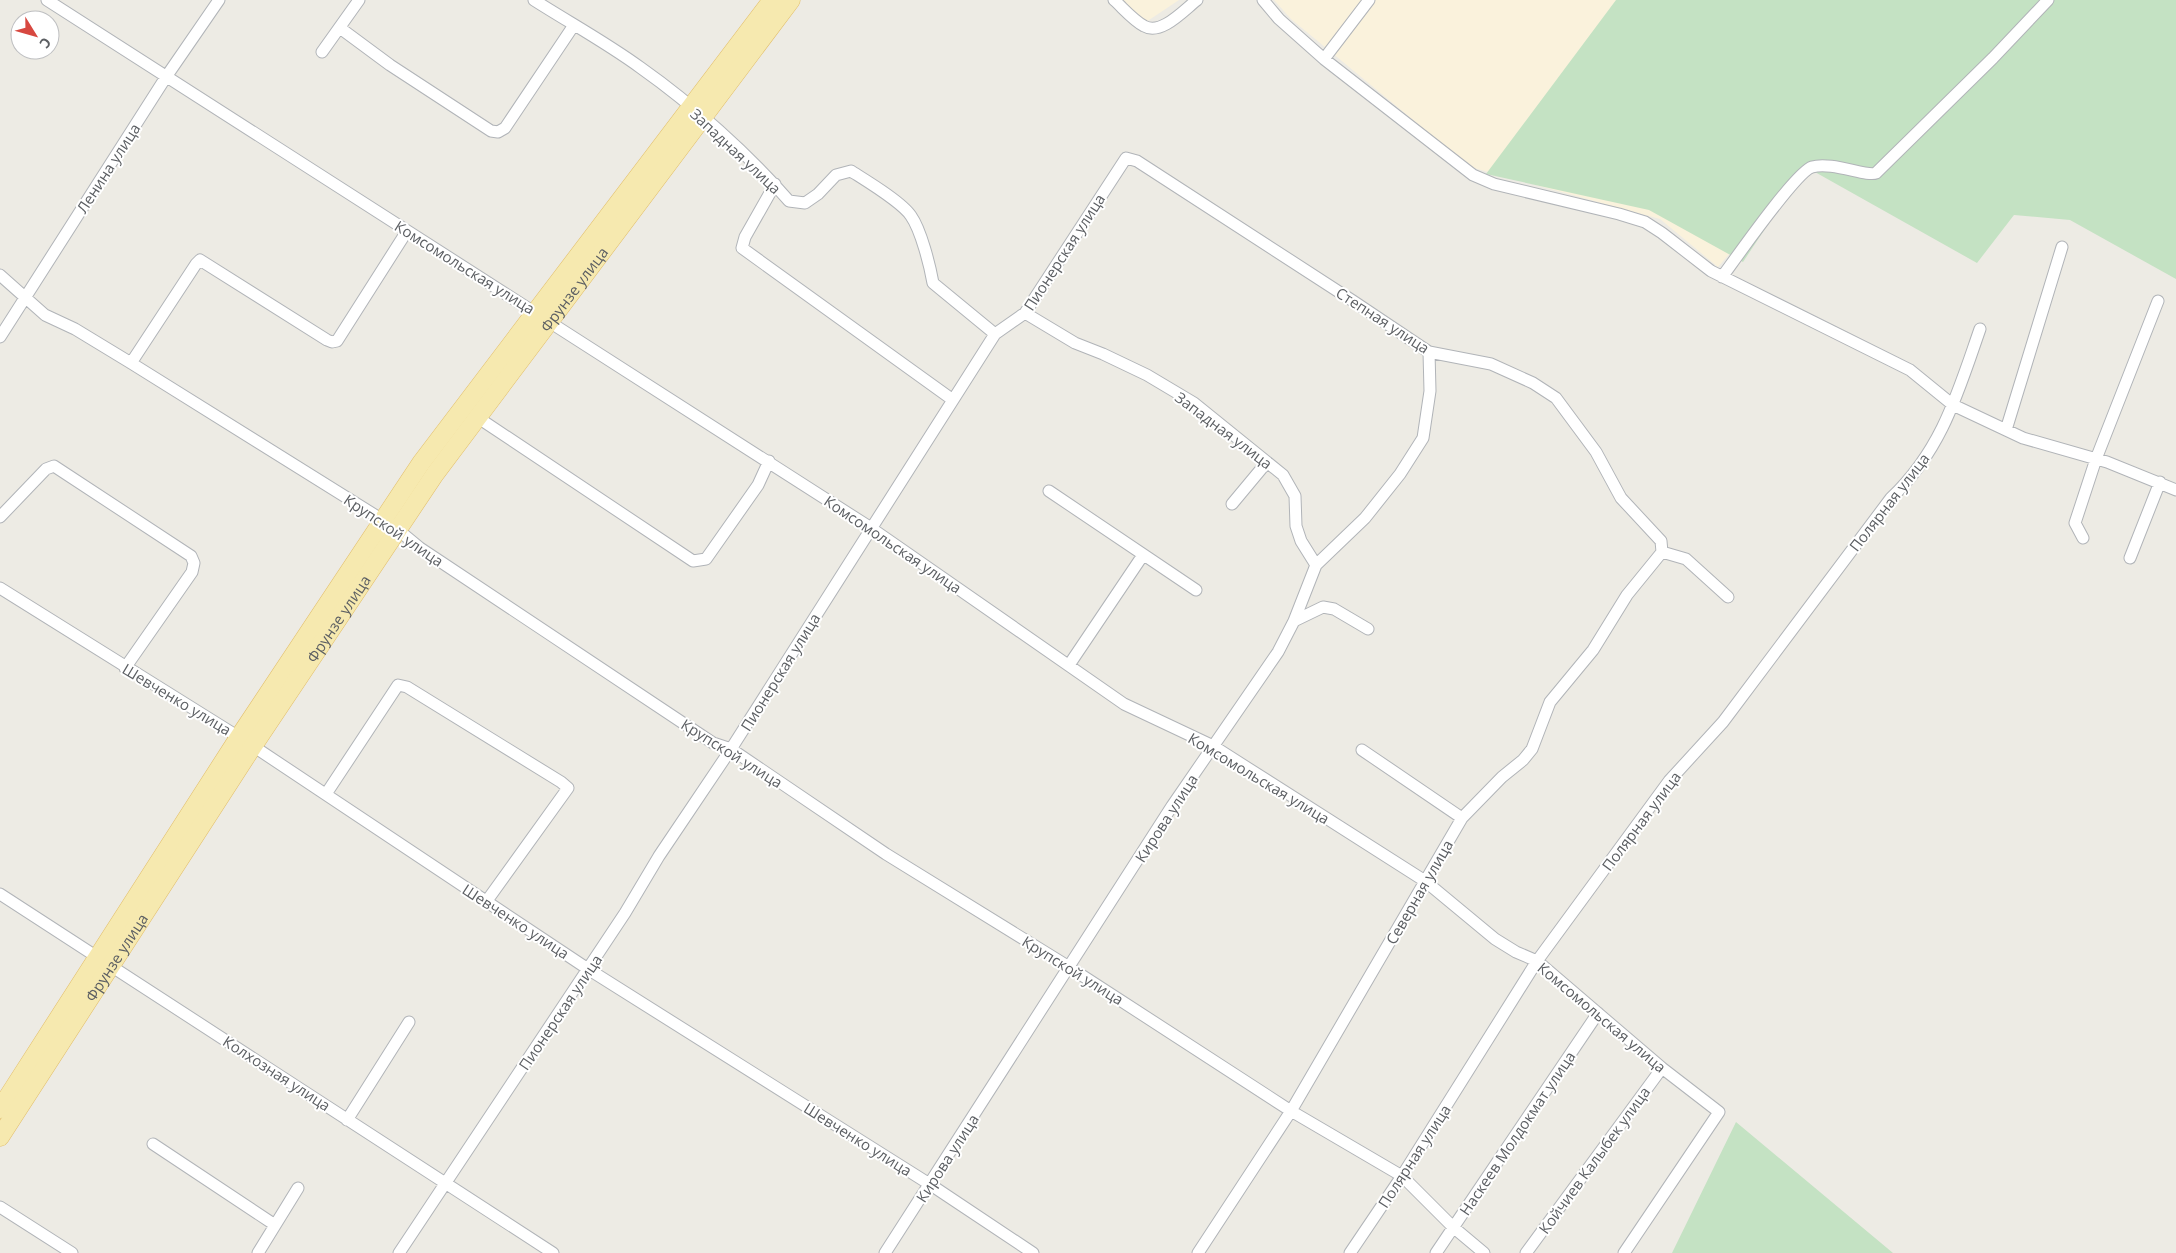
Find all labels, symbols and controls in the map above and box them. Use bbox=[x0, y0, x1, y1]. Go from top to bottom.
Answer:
north arrow bbox=[10, 10, 60, 60]
text: С bbox=[35, 34, 56, 52]
street label: Западная улица bbox=[686, 104, 786, 198]
street label: Ленина улица bbox=[72, 119, 144, 217]
street label: Пионерская улица bbox=[1019, 190, 1109, 314]
street label: Комсомольская улица bbox=[391, 216, 539, 318]
street label: Фрунзе улица bbox=[535, 243, 612, 336]
street label: Степная улица bbox=[1332, 282, 1434, 358]
street label: Западная улица bbox=[1171, 387, 1277, 473]
street label: Полярная улица bbox=[1844, 449, 1934, 555]
street label: Крупской улица bbox=[340, 489, 448, 571]
street label: Комсомольская улица bbox=[820, 491, 966, 597]
street label: Фрунзе улица bbox=[302, 571, 375, 666]
street label: Пионерская улица bbox=[736, 609, 824, 735]
street label: Шевченко улица bbox=[119, 659, 235, 739]
street label: Крупской улица bbox=[678, 714, 786, 792]
street label: Комсомольская улица bbox=[1185, 728, 1333, 828]
street label: Полярная улица bbox=[1597, 767, 1685, 875]
street label: Кирова улица bbox=[1130, 770, 1202, 866]
street label: Северная улица bbox=[1381, 836, 1457, 948]
street label: Шевченко улица bbox=[459, 879, 573, 963]
street label: Фрунзе улица bbox=[80, 909, 152, 1005]
street label: Крупской улица bbox=[1019, 931, 1127, 1009]
street label: Пионерская улица bbox=[514, 950, 606, 1074]
street label: Комсомольская улица bbox=[1534, 957, 1670, 1077]
street label: Колхозная улица bbox=[219, 1031, 335, 1115]
street label: Наскеев Молдокмат улица bbox=[1455, 1047, 1579, 1219]
street label: Койчиев Калыбек улица bbox=[1534, 1082, 1654, 1238]
street label: Шевченко улица bbox=[800, 1098, 916, 1180]
street label: Полярная улица bbox=[1373, 1100, 1455, 1212]
street label: Кирова улица bbox=[911, 1110, 983, 1206]

